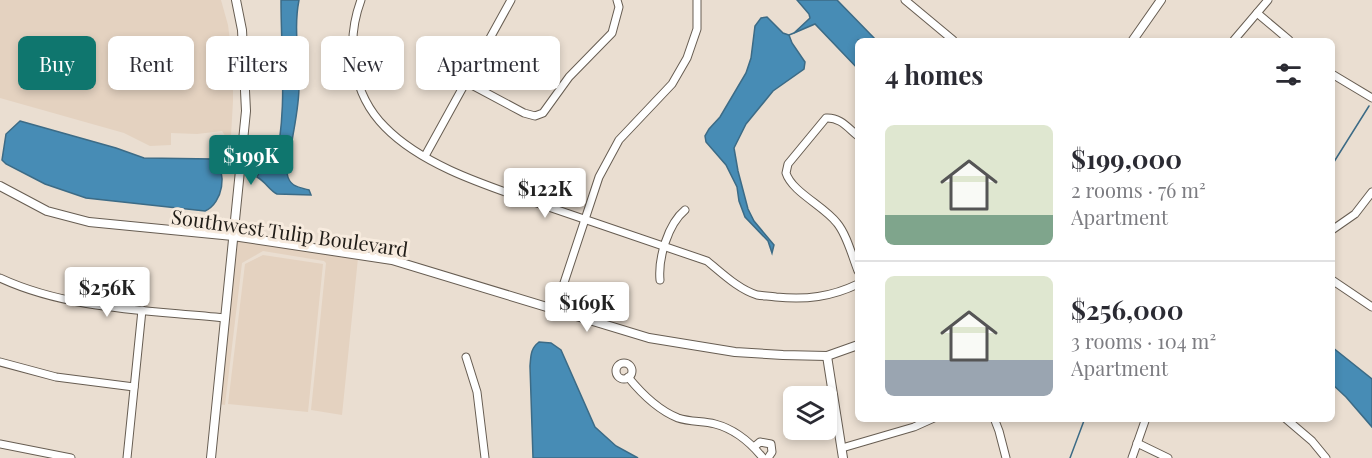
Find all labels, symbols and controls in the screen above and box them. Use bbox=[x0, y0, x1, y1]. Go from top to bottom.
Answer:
chip: Buy bbox=[18, 36, 96, 90]
chip: Rent bbox=[108, 36, 194, 90]
chip: Filters bbox=[206, 36, 309, 90]
chip: New bbox=[321, 36, 404, 90]
chip: Apartment bbox=[416, 36, 560, 90]
text: 4 homes bbox=[885, 57, 983, 92]
icon: filters bbox=[1272, 58, 1305, 91]
pin: $199K bbox=[209, 135, 293, 186]
text: $199K bbox=[223, 141, 279, 168]
text: $199,000 bbox=[1071, 141, 1182, 176]
icon: home bbox=[933, 149, 1005, 221]
pin: $122K bbox=[503, 168, 587, 219]
text: $122K bbox=[518, 174, 572, 201]
text: 2 rooms · 76 m² bbox=[1071, 176, 1206, 203]
street label: Southwest Tulip Boulevard bbox=[170, 202, 410, 262]
text: Apartment bbox=[1071, 203, 1168, 230]
pin: $256K bbox=[65, 267, 149, 318]
text: $256K bbox=[79, 273, 135, 300]
pin: $169K bbox=[545, 282, 629, 333]
text: $169K bbox=[559, 288, 615, 315]
text: $256,000 bbox=[1071, 292, 1183, 327]
icon: home bbox=[933, 300, 1005, 372]
text: 3 rooms · 104 m² bbox=[1071, 327, 1216, 354]
text: Apartment bbox=[1071, 354, 1168, 381]
map controls bbox=[783, 386, 837, 440]
button: layers bbox=[783, 386, 837, 440]

